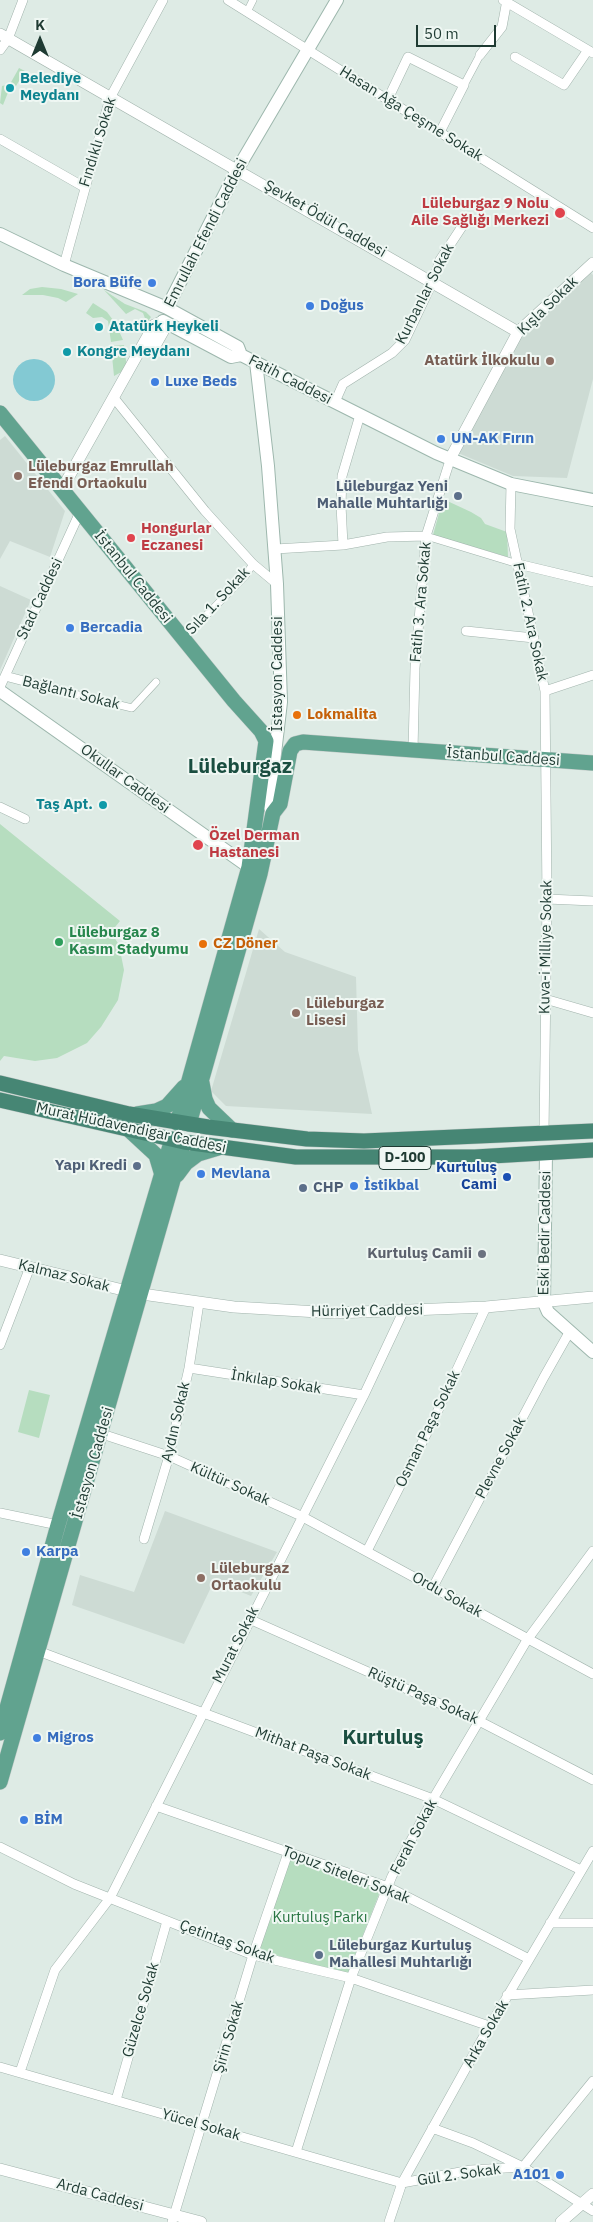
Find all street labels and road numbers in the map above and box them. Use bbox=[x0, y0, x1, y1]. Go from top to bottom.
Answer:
street label: Hasan Ağa Çeşme Sokak bbox=[336, 62, 486, 166]
street label: Fındıklı Sokak bbox=[76, 95, 120, 189]
street label: Emrullah Efendi Caddesi bbox=[161, 156, 251, 310]
street label: Şevket Ödül Caddesi bbox=[261, 177, 389, 261]
street label: Kurbanlar Sokak bbox=[392, 241, 458, 347]
street label: Kışla Sokak bbox=[514, 273, 582, 339]
street label: Fatih Caddesi bbox=[245, 351, 335, 409]
street label: İstanbul Caddesi bbox=[90, 527, 176, 627]
street label: Fatih 3. Ara Sokak bbox=[407, 541, 435, 663]
street label: Stad Caddesi bbox=[13, 555, 67, 643]
street label: Fatih 2. Ara Sokak bbox=[509, 561, 551, 683]
street label: Sıla 1. Sokak bbox=[182, 564, 254, 638]
street label: İstasyon Caddesi bbox=[269, 616, 287, 732]
street label: Bağlantı Sokak bbox=[20, 672, 122, 714]
street label: Okullar Caddesi bbox=[77, 741, 173, 817]
street label: İstanbul Caddesi bbox=[446, 744, 560, 770]
street label: Kuva-i Milliye Sokak bbox=[536, 880, 556, 1014]
street label: Murat Hüdavendigar Caddesi bbox=[34, 1099, 228, 1157]
road number: D-100 bbox=[379, 1146, 431, 1170]
street label: Eski Bedir Caddesi bbox=[535, 1170, 555, 1296]
street label: Kalmaz Sokak bbox=[16, 1256, 112, 1296]
street label: Hürriyet Caddesi bbox=[311, 1301, 423, 1321]
street label: İnkılap Sokak bbox=[229, 1366, 323, 1398]
street label: Osman Paşa Sokak bbox=[392, 1368, 464, 1490]
street label: Aydın Sokak bbox=[158, 1380, 194, 1464]
street label: İstasyon Caddesi bbox=[68, 1405, 118, 1521]
street label: Plevne Sokak bbox=[472, 1414, 530, 1502]
street label: Kültür Sokak bbox=[187, 1458, 273, 1510]
street label: Ordu Sokak bbox=[409, 1568, 485, 1622]
street label: Murat Sokak bbox=[209, 1604, 263, 1686]
street label: Rüştü Paşa Sokak bbox=[365, 1664, 481, 1728]
street label: Mithat Paşa Sokak bbox=[252, 1724, 374, 1784]
street label: Ferah Sokak bbox=[387, 1796, 441, 1878]
street label: Topuz Siteleri Sokak bbox=[279, 1842, 413, 1908]
street label: Çetintaş Sokak bbox=[177, 1916, 277, 1968]
street label: Güzelce Sokak bbox=[119, 1960, 163, 2060]
street label: Arka Sokak bbox=[459, 1997, 513, 2071]
street label: Şirin Sokak bbox=[210, 1999, 248, 2075]
street label: Yücel Sokak bbox=[160, 2105, 242, 2145]
street label: Gül 2. Sokak bbox=[416, 2160, 502, 2190]
street label: Arda Caddesi bbox=[55, 2175, 145, 2215]

